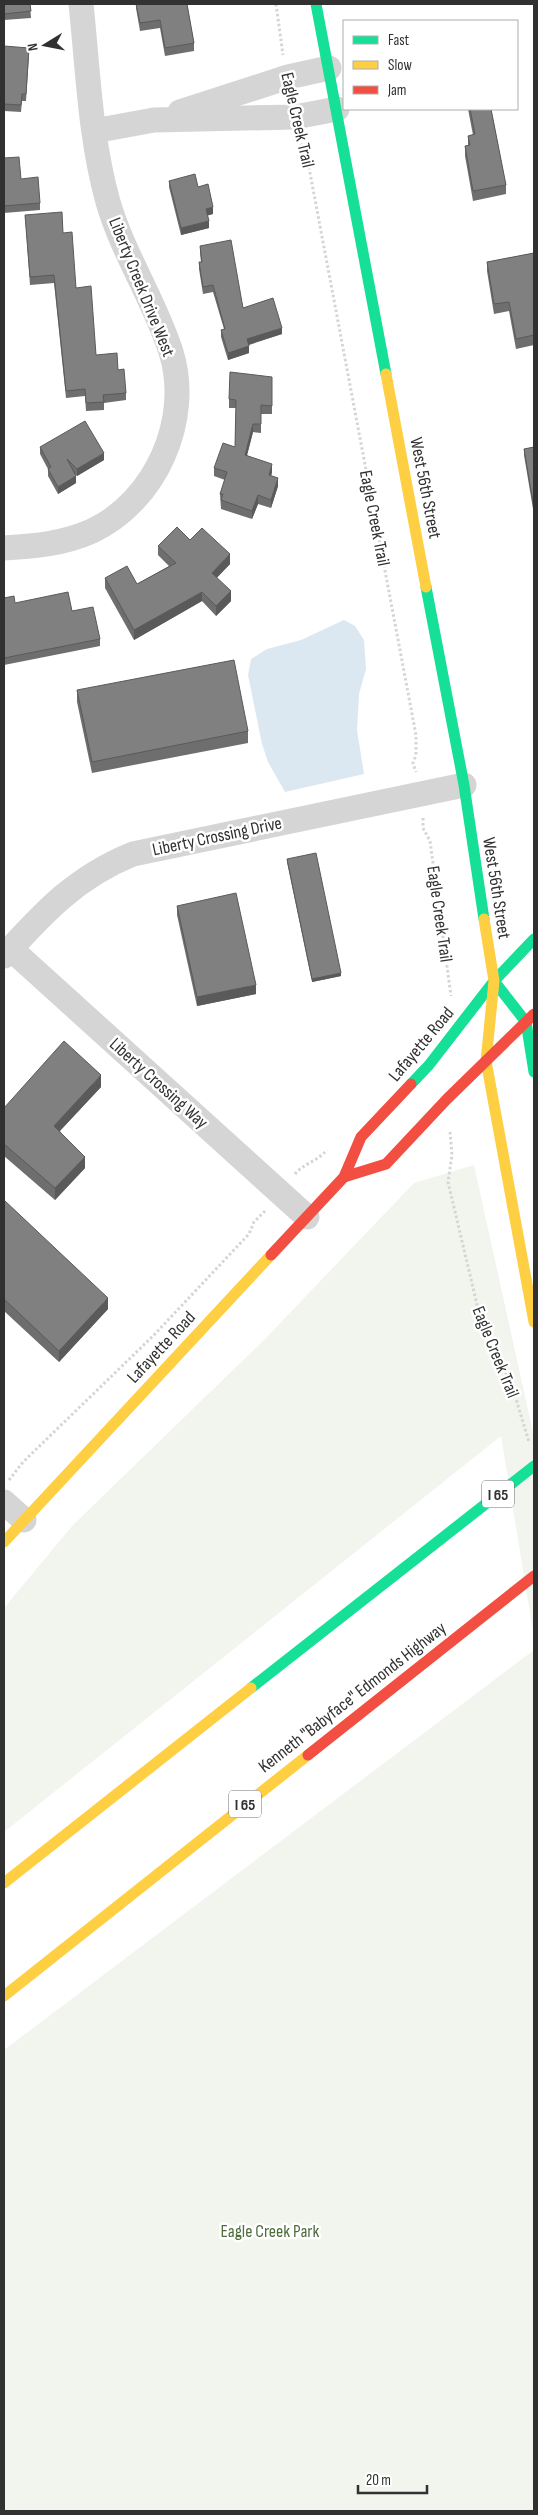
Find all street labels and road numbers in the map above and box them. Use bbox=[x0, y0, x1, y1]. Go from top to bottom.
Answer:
street label: Eagle Creek Trail bbox=[276, 71, 319, 170]
street label: Liberty Creek Drive West bbox=[104, 215, 179, 360]
street label: West 56th Street bbox=[405, 436, 446, 541]
street label: Eagle Creek Trail bbox=[355, 469, 394, 568]
street label: Liberty Crossing Drive bbox=[151, 813, 284, 860]
street label: West 56th Street bbox=[478, 836, 515, 941]
street label: Eagle Creek Trail bbox=[422, 865, 457, 964]
street label: Lafayette Road bbox=[384, 1003, 458, 1086]
street label: Liberty Crossing Way bbox=[105, 1034, 212, 1133]
street label: Eagle Creek Trail bbox=[468, 1303, 523, 1401]
street label: Lafayette Road bbox=[123, 1307, 200, 1388]
road number: I 65 bbox=[482, 1480, 514, 1508]
street label: Kenneth "Babyface" Edmonds Highway bbox=[254, 1618, 450, 1777]
road number: I 65 bbox=[229, 1790, 261, 1818]

